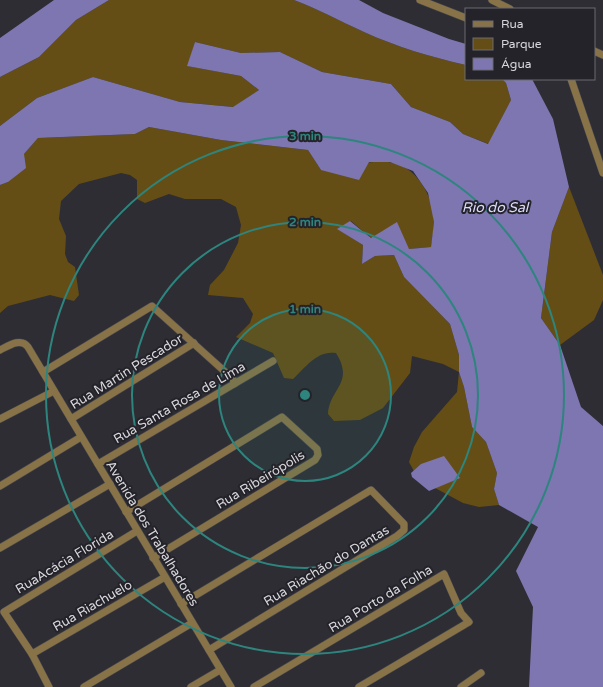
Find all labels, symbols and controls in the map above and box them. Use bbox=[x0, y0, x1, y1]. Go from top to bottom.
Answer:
legend bbox=[465, 8, 595, 80]
text: Rua bbox=[501, 17, 524, 31]
text: Parque bbox=[501, 37, 542, 51]
text: Água bbox=[501, 57, 531, 71]
text: 3 min bbox=[289, 129, 321, 143]
water label: Rio do Sal bbox=[462, 199, 530, 216]
text: 2 min bbox=[289, 215, 321, 229]
text: 1 min bbox=[289, 302, 321, 316]
street label: Rua Martin Pescador bbox=[67, 331, 186, 413]
street label: Rua Santa Rosa de Lima bbox=[111, 359, 248, 447]
centre of rings bbox=[298, 388, 312, 402]
street label: Rua Ribeirópolis bbox=[213, 447, 308, 513]
street label: Avenida dos Trabalhadores bbox=[102, 458, 202, 609]
street label: Rua Riachão do Dantas bbox=[261, 522, 392, 610]
street label: RuaAcácia Florida bbox=[13, 526, 116, 597]
street label: Rua Porto da Folha bbox=[326, 562, 435, 636]
street label: Rua Riachuelo bbox=[50, 577, 135, 635]

